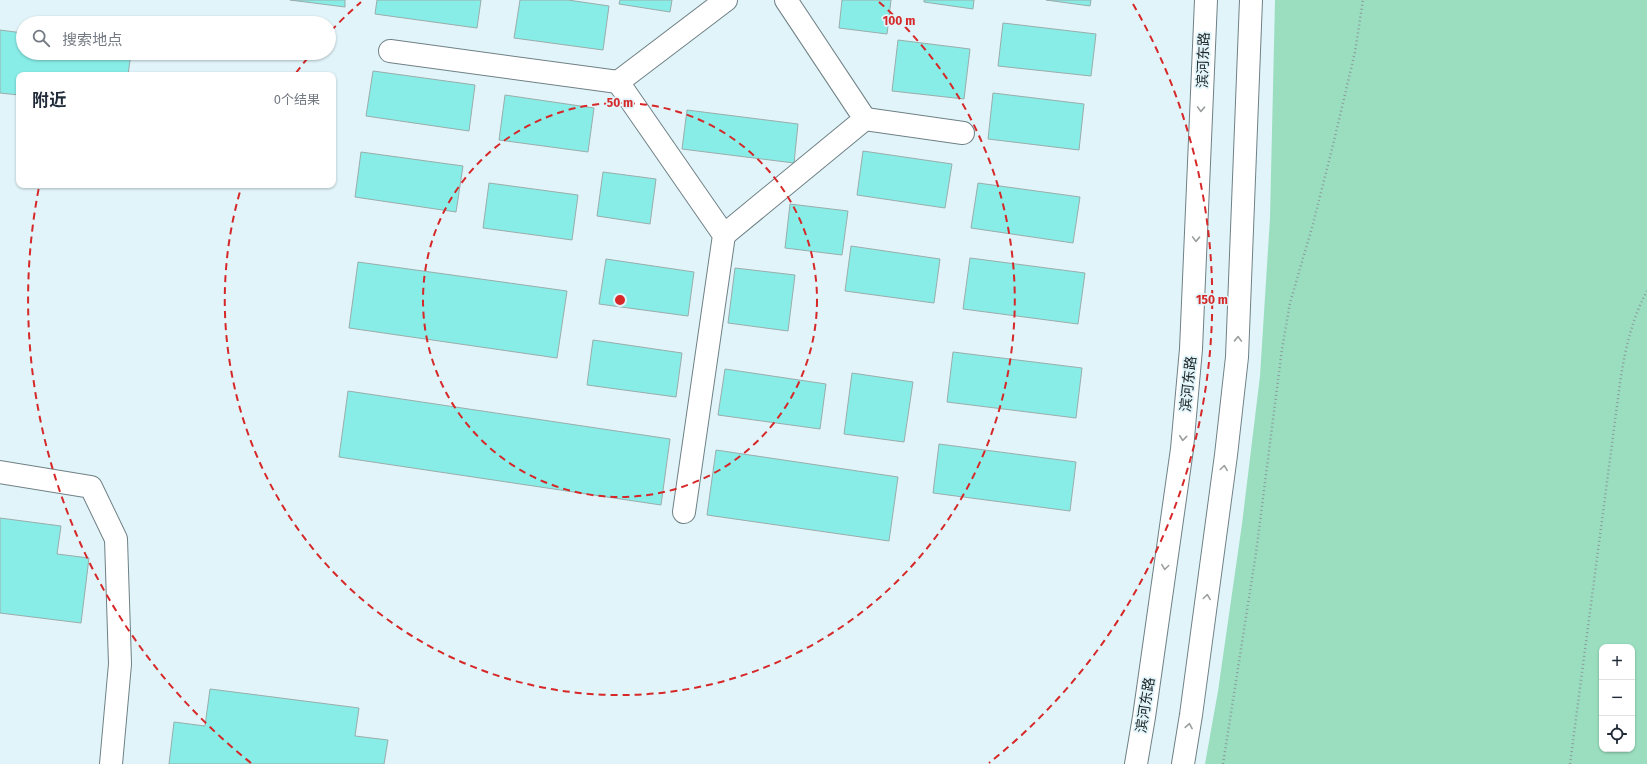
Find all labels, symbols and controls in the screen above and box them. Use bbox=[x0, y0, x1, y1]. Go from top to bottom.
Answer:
text: 100 m bbox=[883, 14, 915, 28]
search box bbox=[16, 16, 336, 60]
icon: search bbox=[30, 27, 52, 49]
text: 搜索地点 bbox=[62, 31, 122, 49]
street label: 滨河东路 bbox=[1194, 32, 1213, 88]
text: 附近 bbox=[32, 90, 66, 111]
text: 0个结果 bbox=[274, 92, 320, 107]
text: 50 m bbox=[607, 96, 633, 110]
one-way arrow bbox=[1197, 106, 1205, 112]
one-way arrow bbox=[1192, 236, 1200, 242]
centre of rings bbox=[613, 293, 627, 307]
text: 150 m bbox=[1196, 293, 1228, 307]
one-way arrow bbox=[1233, 336, 1242, 342]
street label: 滨河东路 bbox=[1177, 355, 1200, 413]
one-way arrow bbox=[1178, 435, 1187, 441]
one-way arrow bbox=[1219, 465, 1228, 471]
one-way arrow bbox=[1161, 564, 1170, 570]
one-way arrow bbox=[1202, 594, 1211, 600]
map controls bbox=[1599, 644, 1635, 752]
button: + bbox=[1599, 644, 1635, 680]
street label: 滨河东路 bbox=[1133, 676, 1158, 734]
button: − bbox=[1599, 680, 1635, 716]
button: locate bbox=[1599, 716, 1635, 752]
one-way arrow bbox=[1185, 722, 1193, 729]

